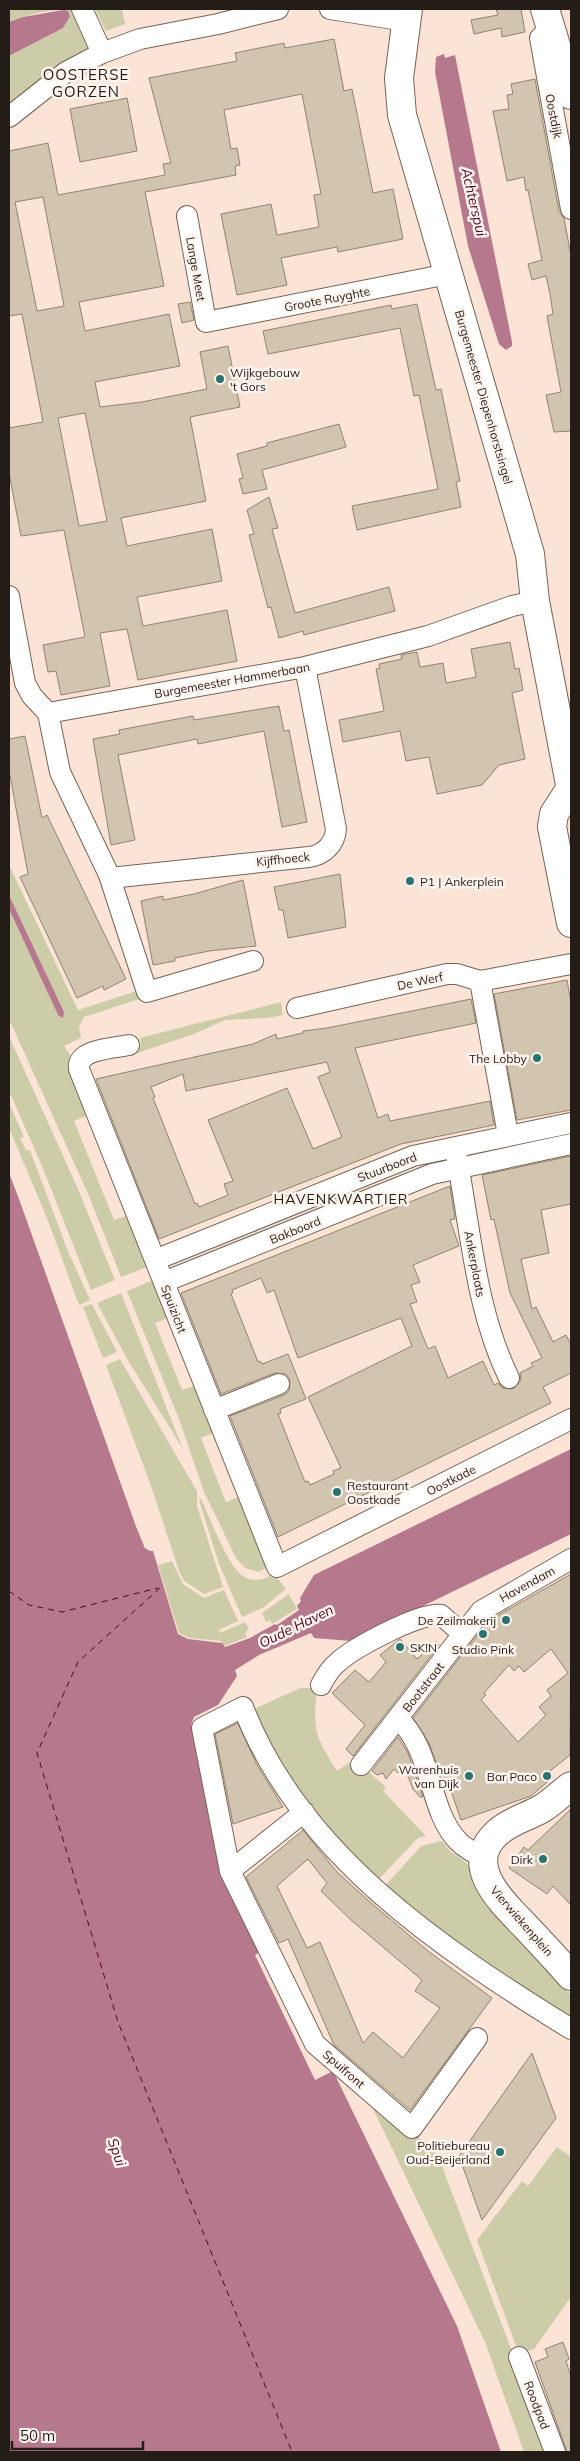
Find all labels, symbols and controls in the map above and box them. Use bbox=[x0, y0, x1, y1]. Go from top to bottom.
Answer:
district label: OOSTERSE GORZEN bbox=[43, 65, 129, 101]
street label: Oostdijk bbox=[542, 92, 566, 140]
water label: Achterspui bbox=[457, 165, 491, 239]
street label: Lange Meet bbox=[183, 236, 209, 302]
street label: Groote Ruyghte bbox=[283, 283, 371, 315]
street label: Burgemeester Diepenhorstsingel bbox=[452, 308, 516, 486]
place label: Wijkgebouw 't Gors bbox=[230, 365, 301, 394]
marker: Wijkgebouw 't Gors bbox=[214, 373, 226, 385]
street label: Burgemeester Hammerbaan bbox=[153, 659, 311, 701]
street label: Kijffhoeck bbox=[255, 849, 311, 869]
place label: P1 | Ankerplein bbox=[420, 874, 504, 889]
marker: P1 | Ankerplein bbox=[404, 875, 416, 887]
street label: De Werf bbox=[396, 969, 445, 993]
place label: The Lobby bbox=[469, 1051, 528, 1066]
marker: The Lobby bbox=[531, 1052, 543, 1064]
street label: Stuurboord bbox=[355, 1149, 419, 1185]
district label: HAVENKWARTIER bbox=[274, 1190, 408, 1208]
street label: Bakboord bbox=[267, 1213, 323, 1247]
street label: Ankerplaats bbox=[461, 1230, 489, 1299]
street label: Spuizicht bbox=[158, 1283, 190, 1335]
street label: Oostkade bbox=[424, 1461, 478, 1499]
place label: Restaurant Oostkade bbox=[347, 1478, 409, 1507]
marker: Restaurant Oostkade bbox=[331, 1486, 343, 1498]
street label: Havendam bbox=[497, 1563, 557, 1605]
water label: Oude Haven bbox=[256, 1600, 336, 1652]
place label: De Zeilmakerij bbox=[418, 1613, 496, 1628]
marker: De Zeilmakerij bbox=[500, 1614, 512, 1626]
marker: Studio Pink bbox=[477, 1628, 489, 1640]
place label: SK!N bbox=[410, 1640, 437, 1655]
marker: SK!N bbox=[394, 1641, 406, 1653]
place label: Studio Pink bbox=[452, 1642, 515, 1657]
street label: Bootstraat bbox=[399, 1659, 447, 1715]
place label: Warenhuis van Dijk bbox=[399, 1762, 460, 1791]
place label: Bar Paco bbox=[487, 1769, 537, 1784]
marker: Warenhuis van Dijk bbox=[463, 1770, 475, 1782]
marker: Bar Paco bbox=[541, 1770, 553, 1782]
place label: Dirk bbox=[511, 1852, 534, 1867]
marker: Dirk bbox=[537, 1853, 549, 1865]
street label: Vierwiekenplein bbox=[487, 1883, 557, 1959]
street label: Spuifront bbox=[320, 2047, 368, 2091]
water label: Spui bbox=[104, 2136, 131, 2169]
place label: Politiebureau Oud-Beijerland bbox=[406, 2138, 490, 2167]
marker: Politiebureau Oud-Beijerland bbox=[494, 2146, 506, 2158]
street label: Roodpad bbox=[521, 2379, 553, 2431]
scale bar bbox=[12, 2418, 144, 2450]
text: 50 m bbox=[20, 2426, 55, 2445]

